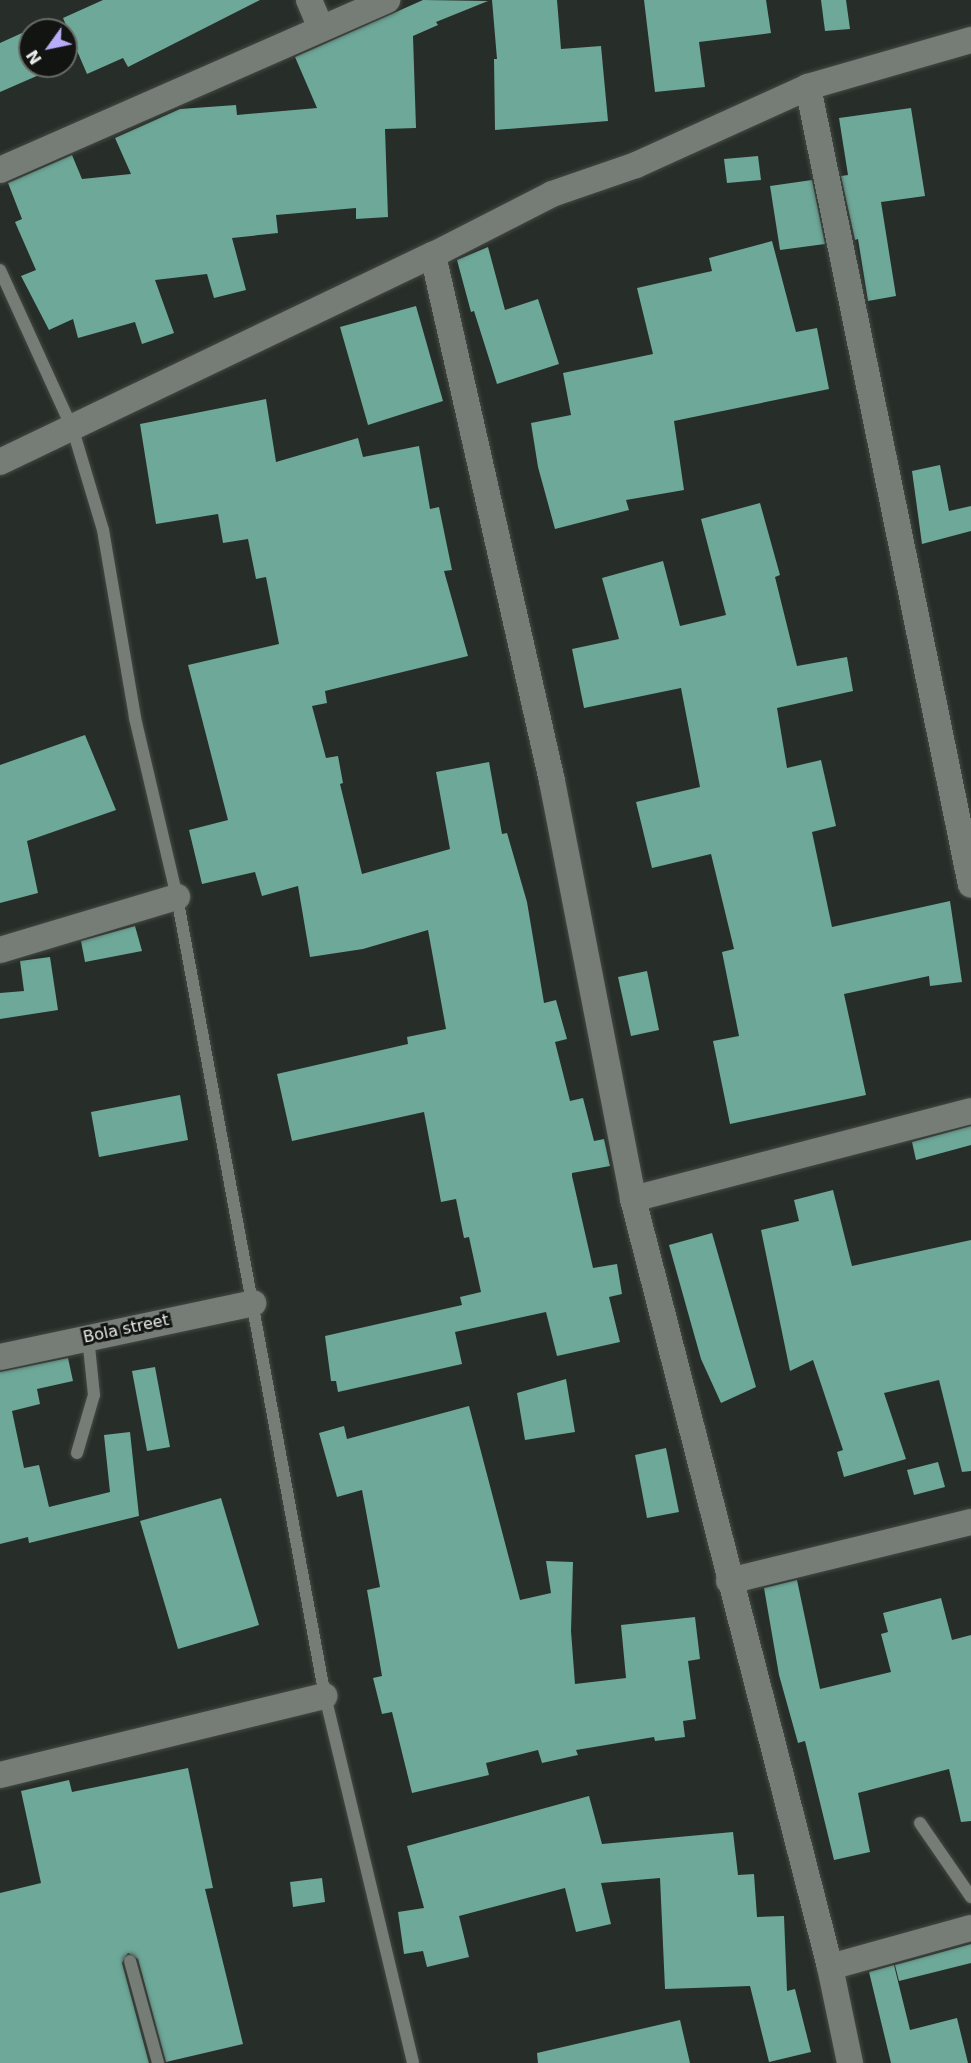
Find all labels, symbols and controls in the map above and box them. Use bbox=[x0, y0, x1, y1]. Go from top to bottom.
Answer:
north arrow bbox=[18, 18, 78, 78]
text: N bbox=[23, 46, 46, 68]
street label: Bola street bbox=[82, 1311, 170, 1347]

